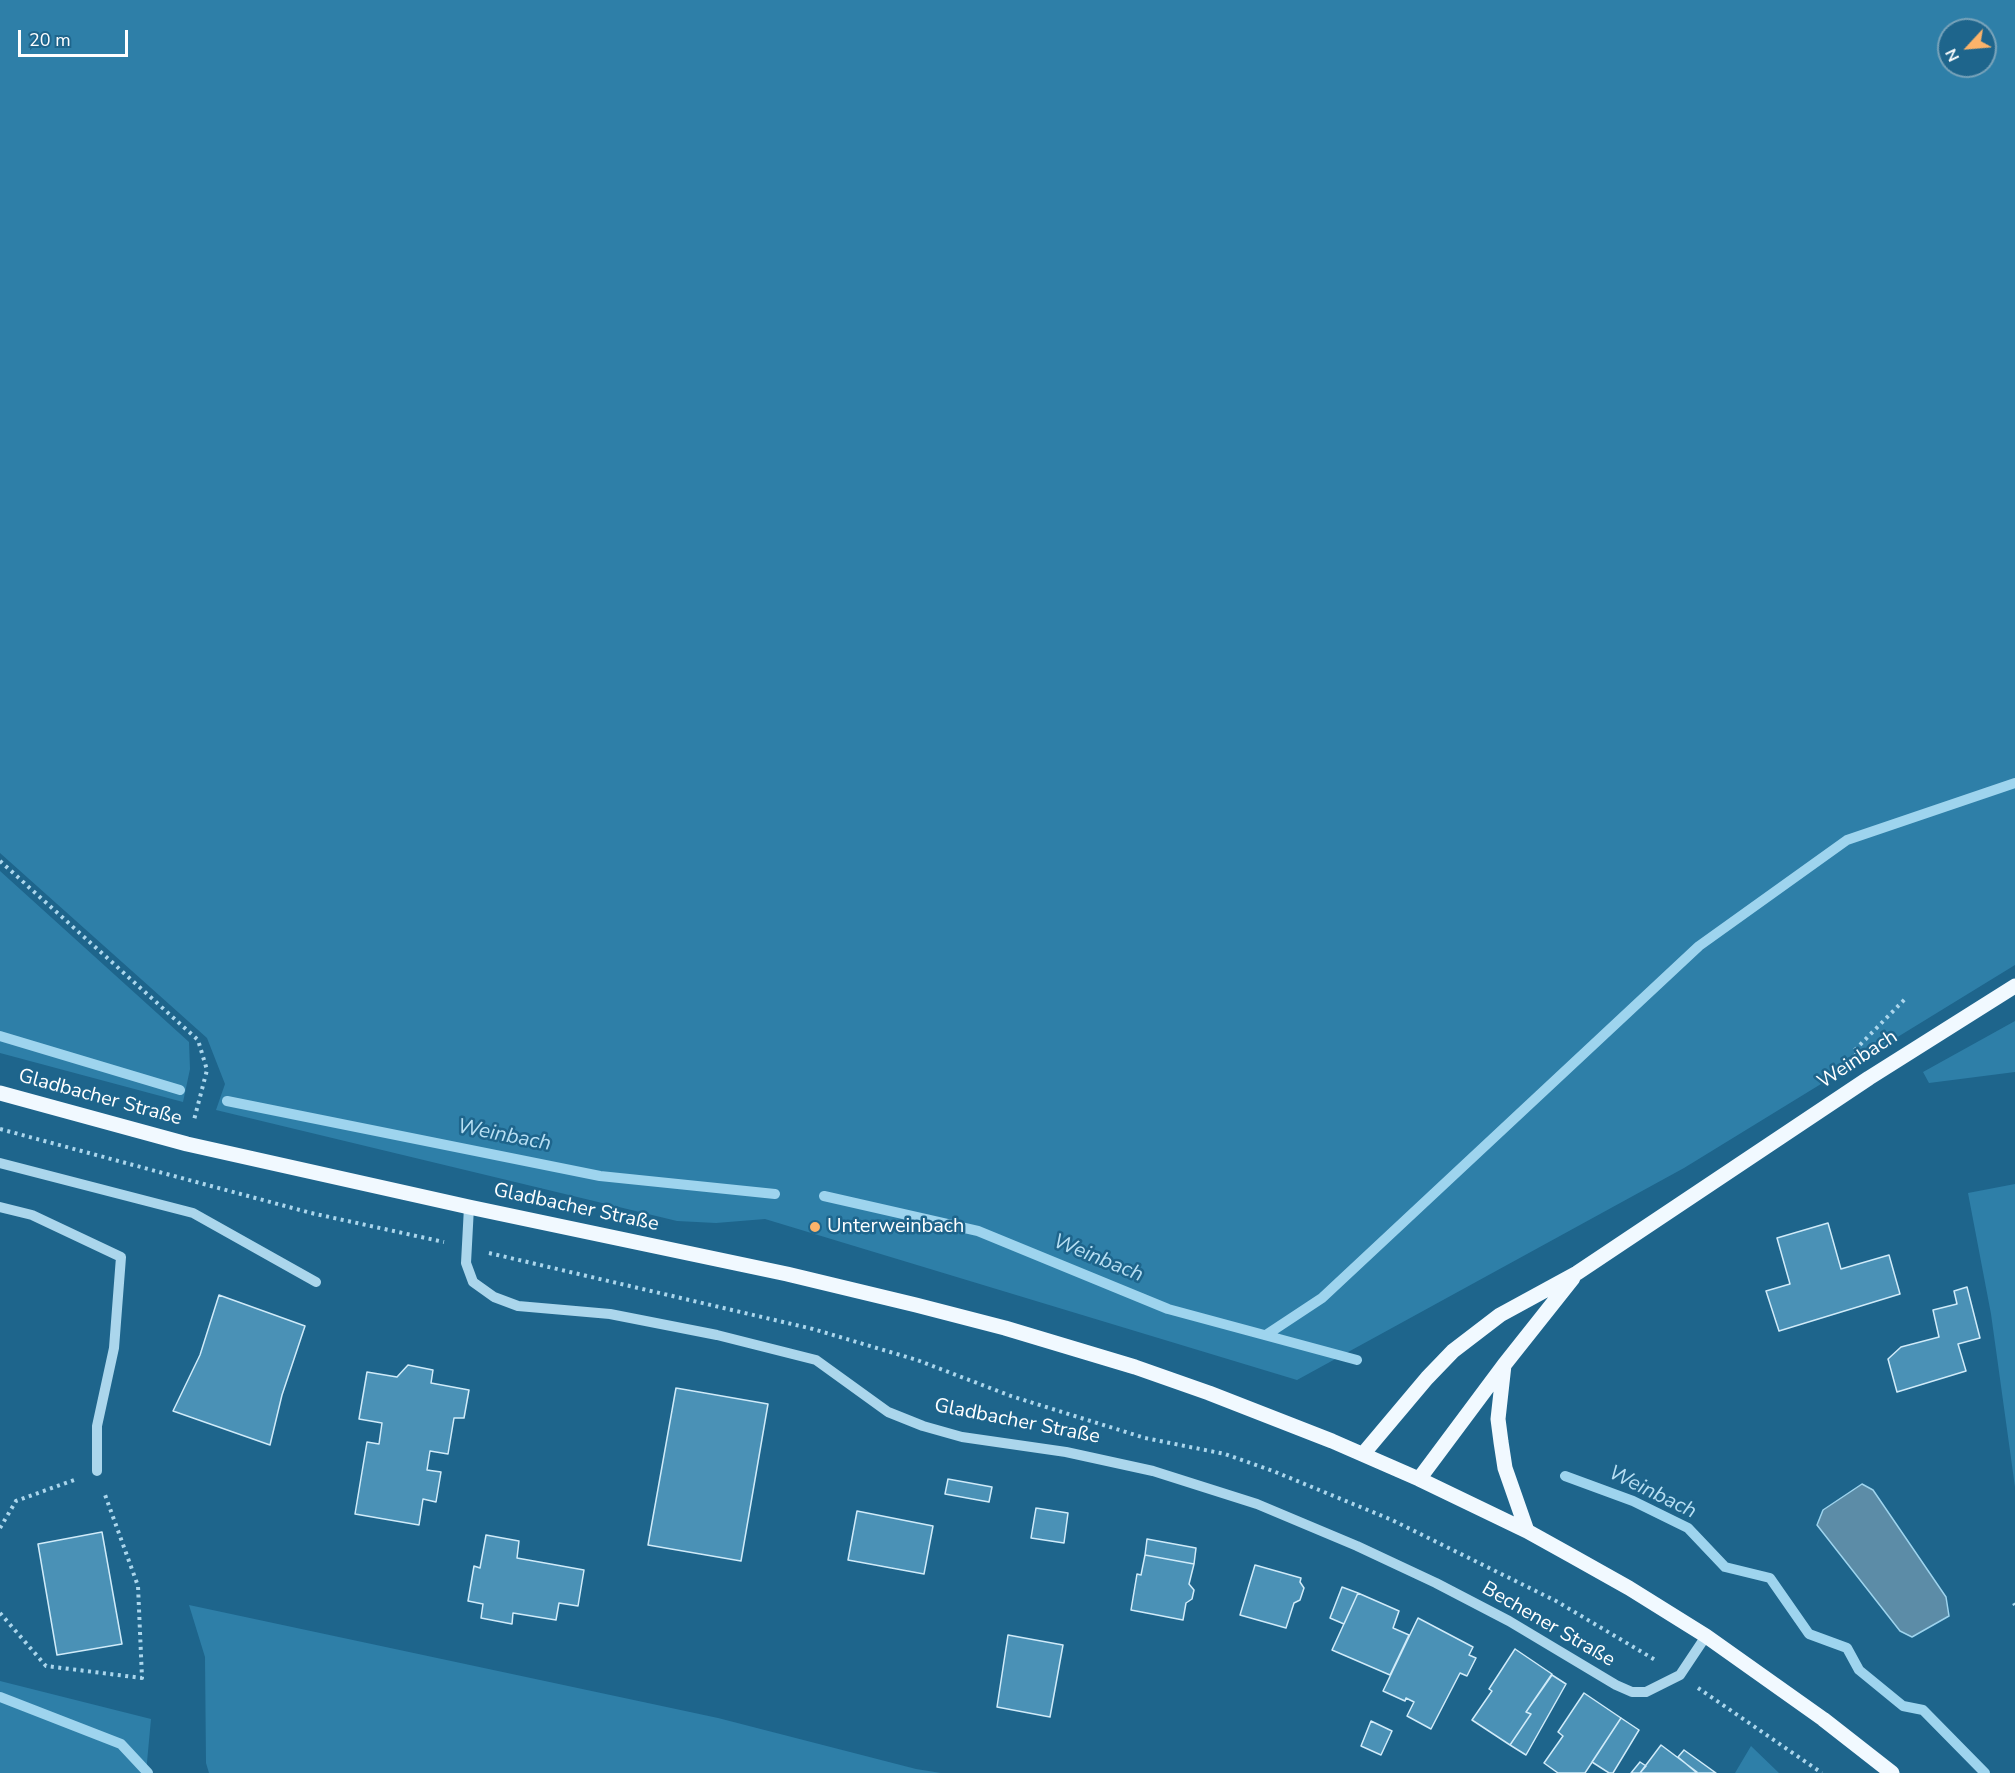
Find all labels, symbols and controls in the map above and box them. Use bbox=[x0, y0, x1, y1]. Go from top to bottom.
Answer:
scale bar bbox=[21, 18, 130, 56]
north arrow bbox=[1937, 18, 1997, 78]
text: 20 m bbox=[29, 28, 71, 52]
text: N bbox=[1940, 45, 1965, 65]
street label: Weinbach bbox=[1814, 1025, 1902, 1095]
street label: Gladbacher Straße bbox=[16, 1065, 184, 1131]
water label: Weinbach bbox=[455, 1115, 553, 1157]
street label: Gladbacher Straße bbox=[491, 1179, 661, 1237]
place label: Unterweinbach bbox=[827, 1215, 964, 1239]
marker: Unterweinbach bbox=[808, 1220, 822, 1234]
water label: Weinbach bbox=[1049, 1230, 1147, 1288]
street label: Gladbacher Straße bbox=[932, 1394, 1102, 1450]
water label: Weinbach bbox=[1604, 1461, 1700, 1525]
street label: Bechener Straße bbox=[1477, 1577, 1619, 1673]

